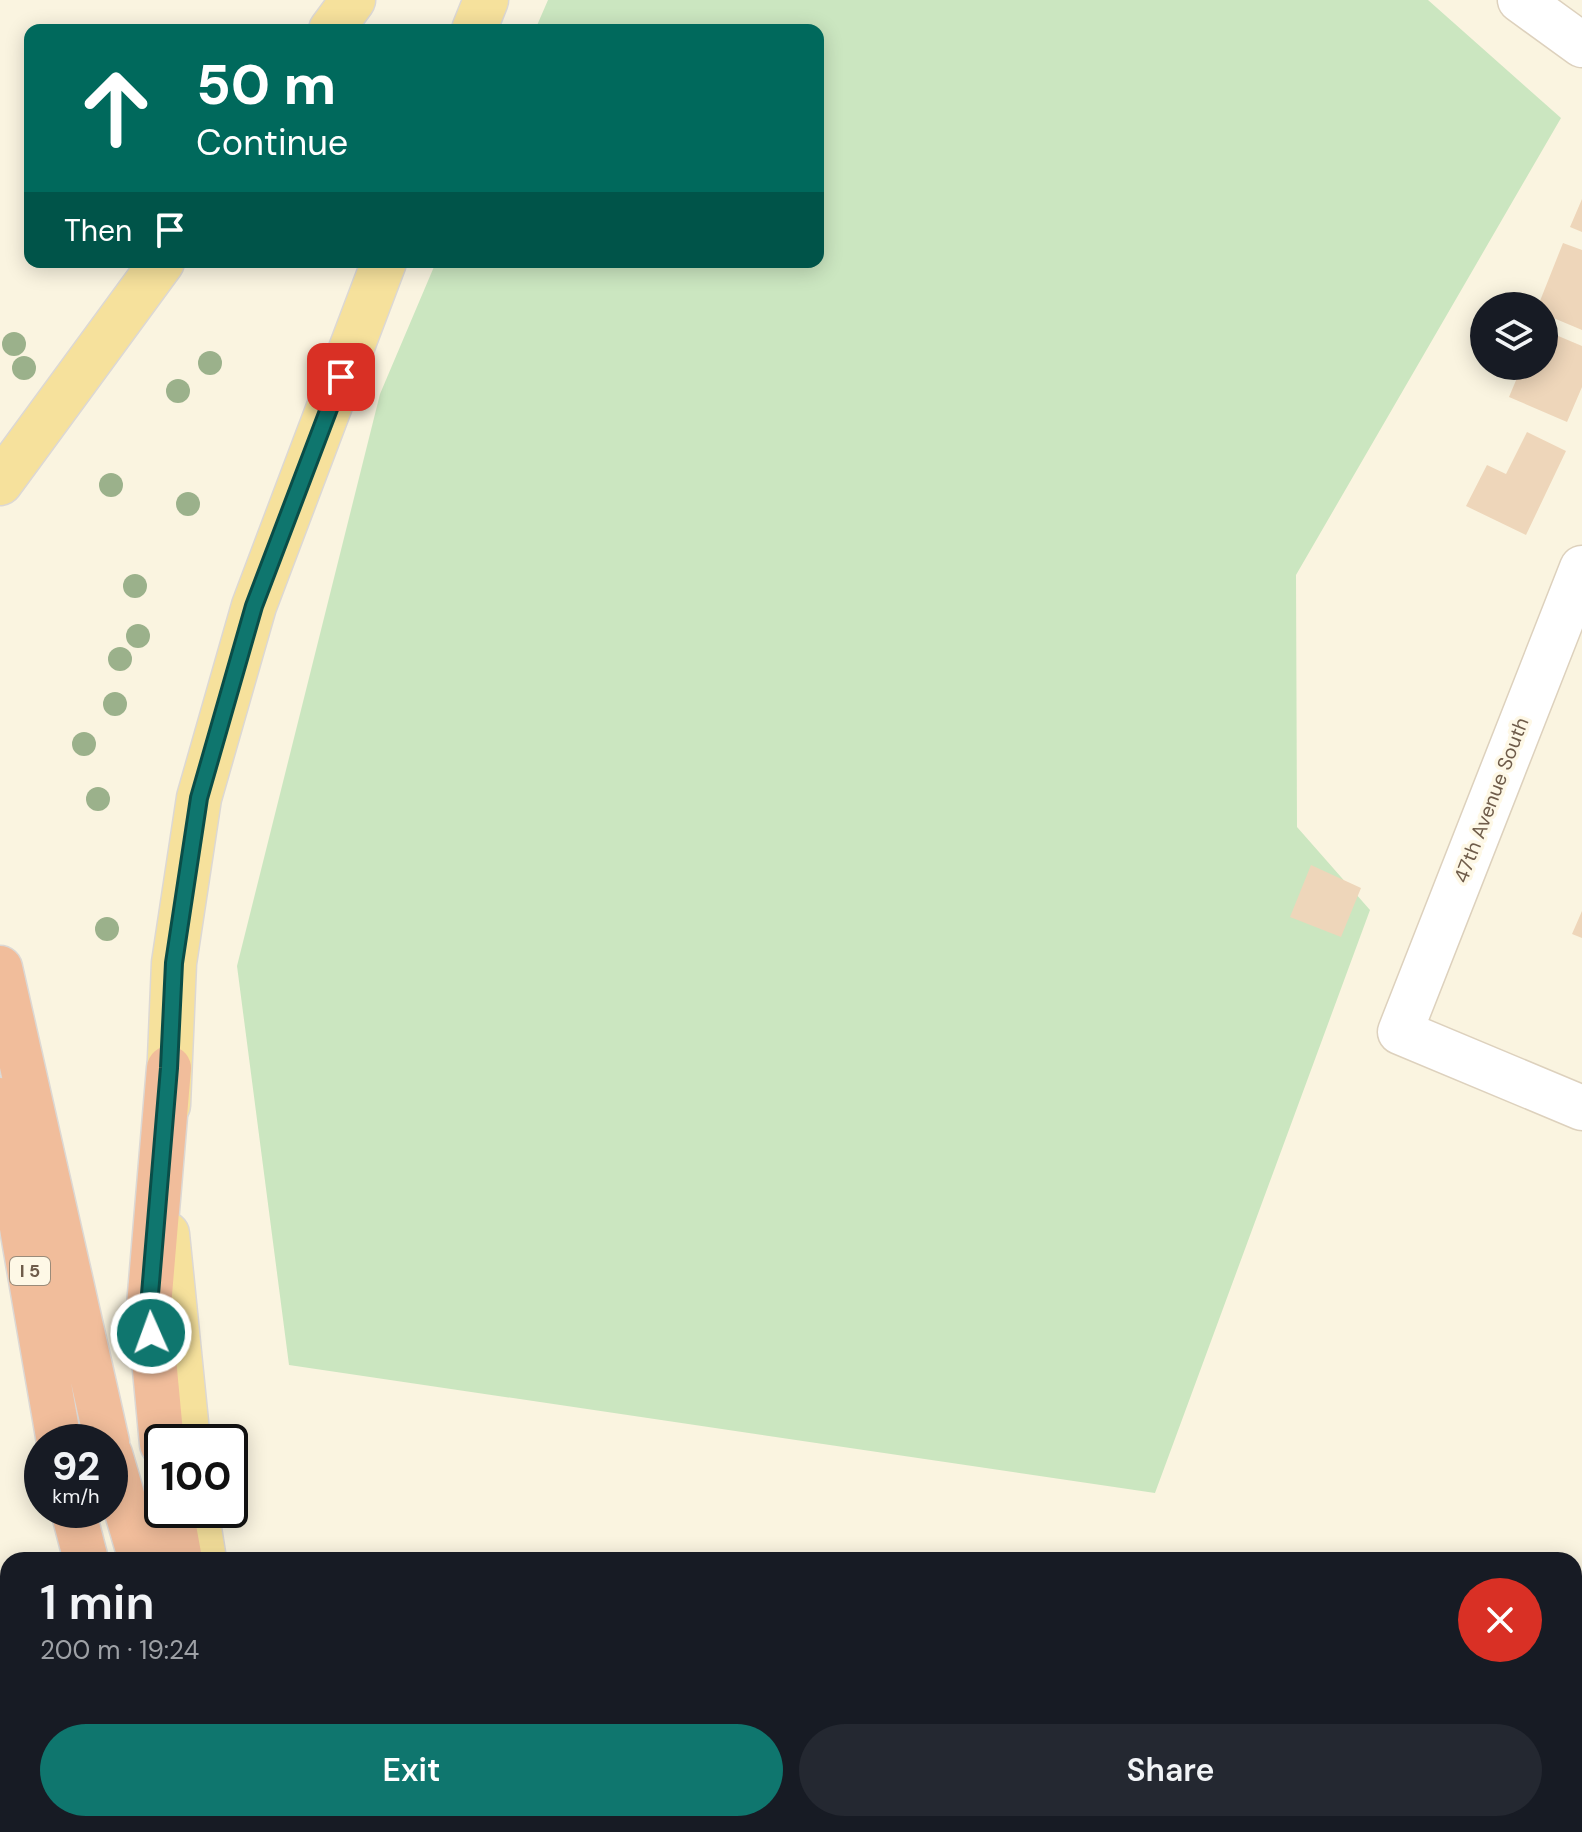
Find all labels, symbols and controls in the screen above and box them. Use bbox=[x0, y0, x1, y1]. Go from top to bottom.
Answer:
text: 50 m bbox=[196, 48, 336, 121]
icon: ahead bbox=[64, 56, 168, 160]
text: Continue bbox=[196, 119, 348, 166]
icon: arrive bbox=[148, 208, 192, 252]
text: Then bbox=[64, 211, 132, 250]
map controls bbox=[1470, 292, 1558, 380]
button: layers bbox=[1470, 292, 1558, 380]
pin bbox=[307, 343, 375, 411]
icon: arrive bbox=[319, 355, 363, 399]
street label: 47th Avenue South bbox=[1448, 714, 1534, 886]
road number: I 5 bbox=[10, 1257, 50, 1285]
position arrow bbox=[109, 1291, 193, 1375]
speed limit sign: 100 bbox=[144, 1424, 248, 1528]
text: 92 bbox=[52, 1440, 100, 1492]
text: km/h bbox=[52, 1483, 100, 1509]
text: 1 min bbox=[40, 1571, 155, 1634]
button: close bbox=[1458, 1578, 1542, 1662]
text: 200 m · 19:24 bbox=[40, 1633, 199, 1667]
button: Exit bbox=[40, 1724, 783, 1816]
button: Share bbox=[799, 1724, 1542, 1816]

